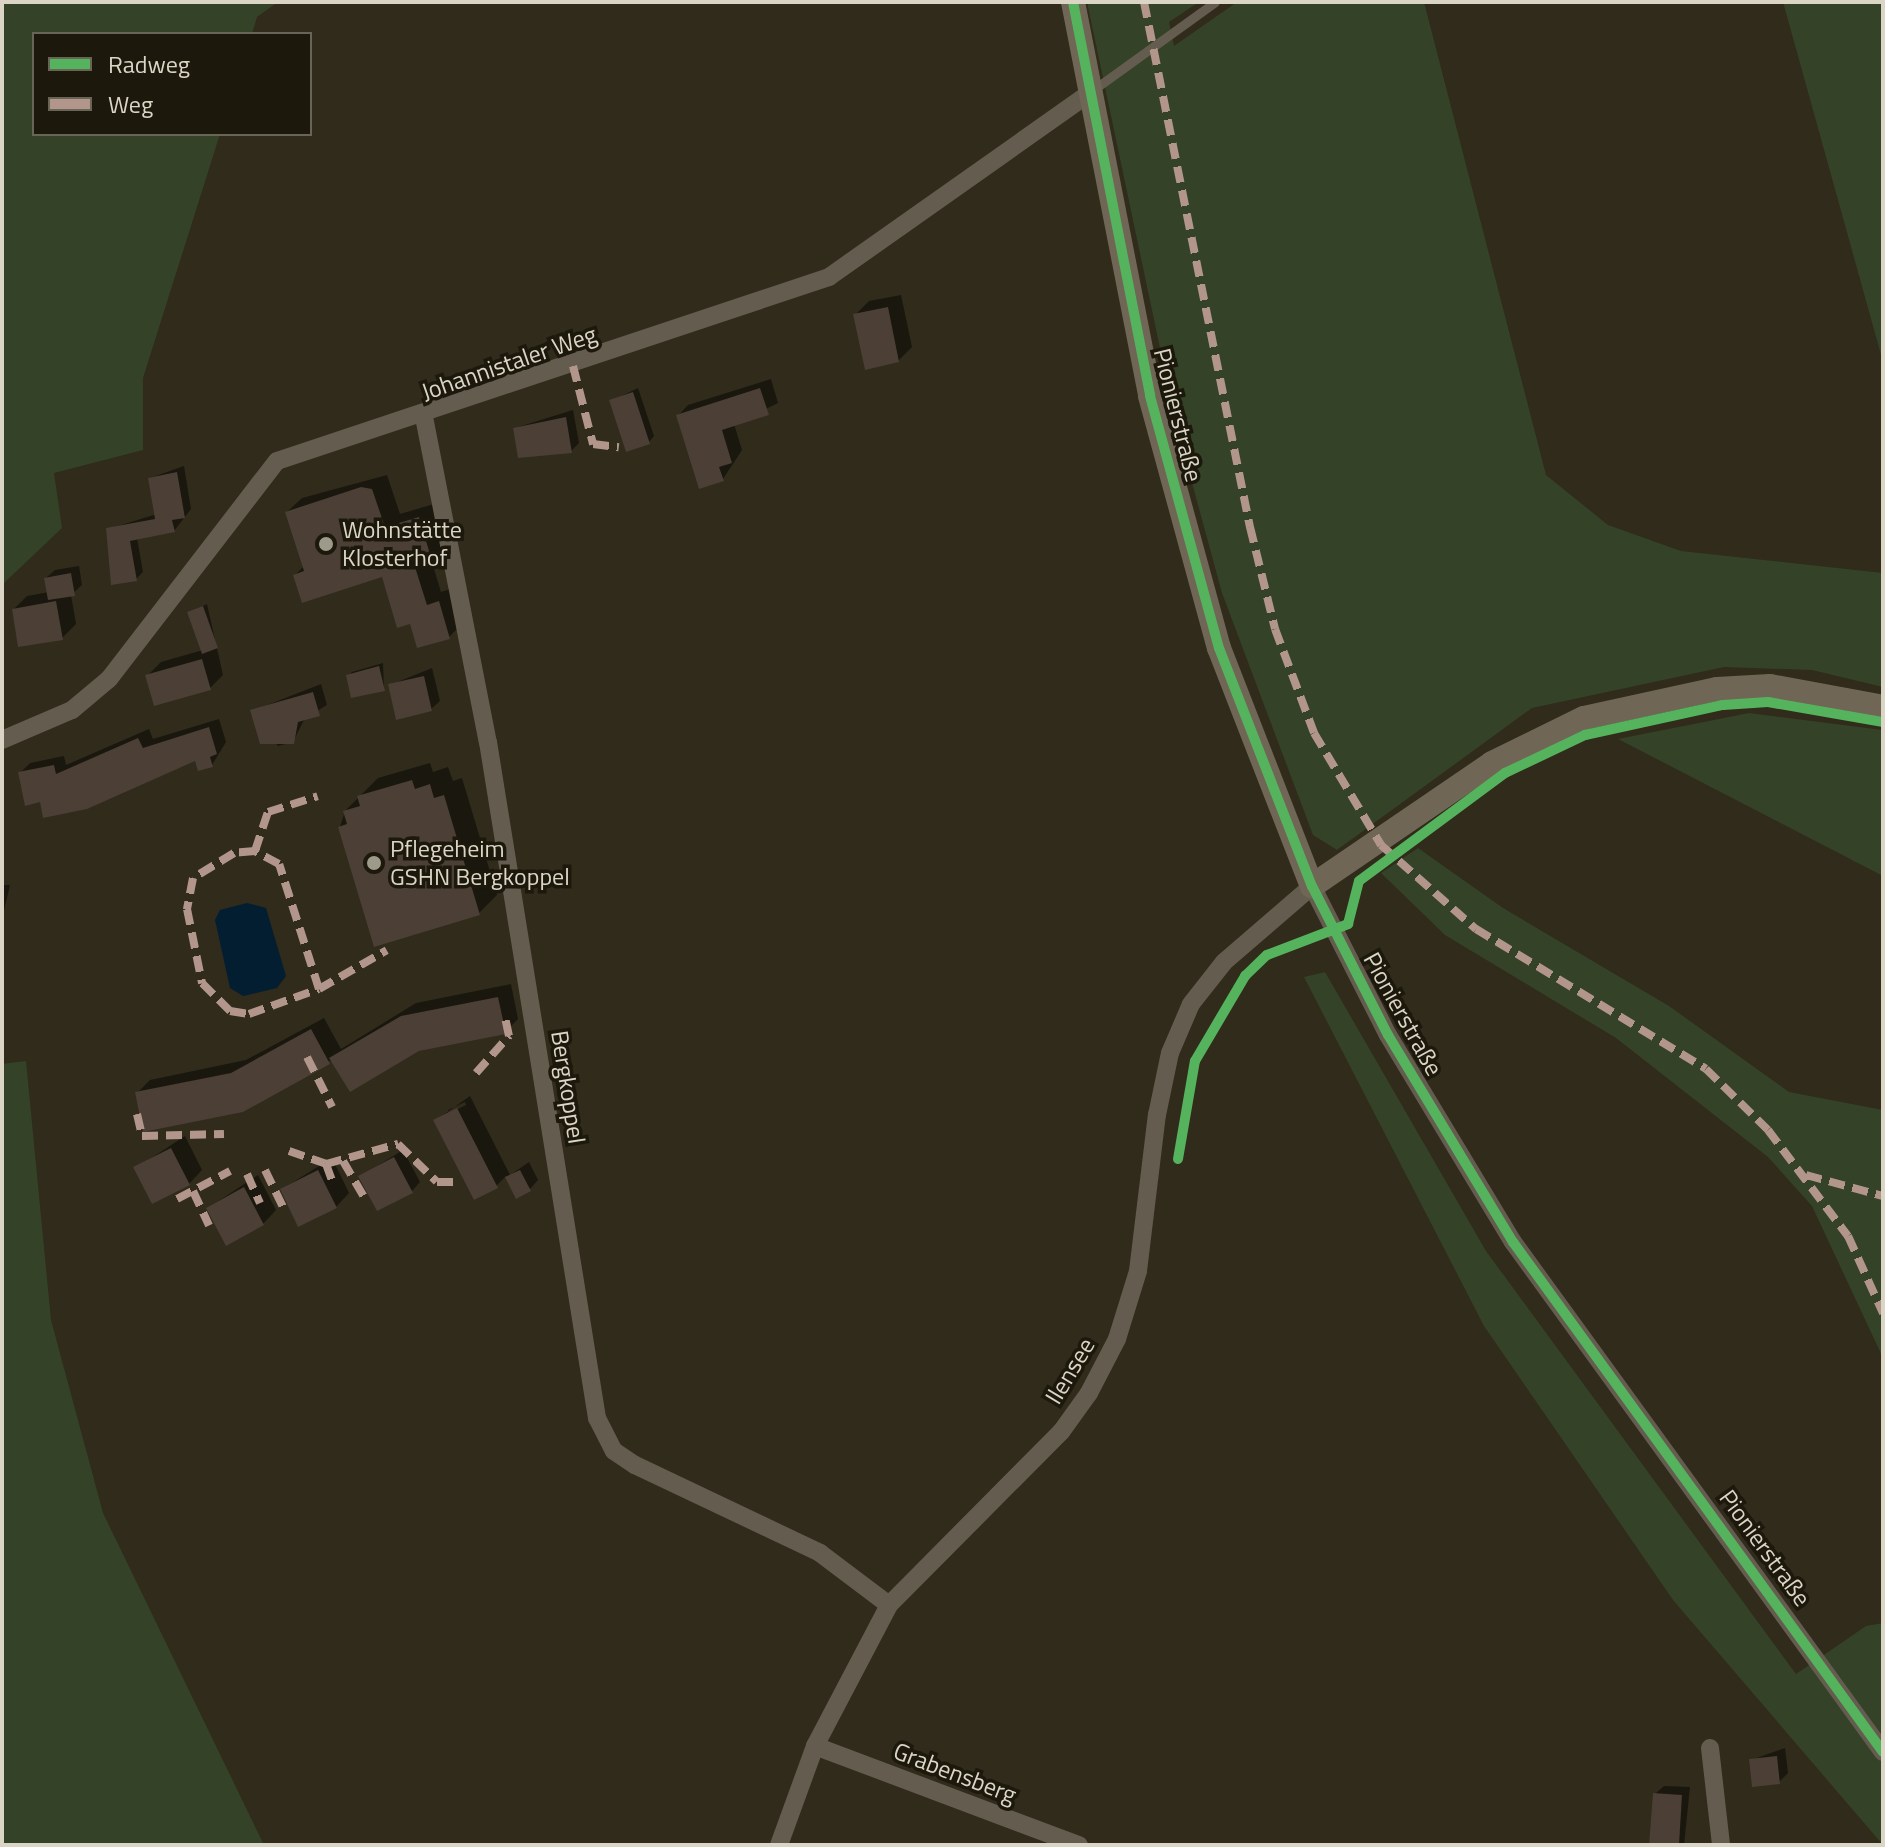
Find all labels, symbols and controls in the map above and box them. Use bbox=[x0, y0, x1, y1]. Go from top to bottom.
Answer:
legend bbox=[32, 32, 312, 136]
text: Radweg bbox=[108, 46, 190, 82]
text: Weg bbox=[108, 86, 153, 122]
street label: Johannistaler Weg bbox=[418, 320, 600, 406]
street label: Pionierstraße bbox=[1148, 345, 1208, 485]
place label: Wohnstätte Klosterhof bbox=[342, 516, 462, 572]
marker: Wohnstätte Klosterhof bbox=[317, 535, 335, 553]
place label: Pflegeheim GSHN Bergkoppel bbox=[390, 835, 570, 891]
marker: Pflegeheim GSHN Bergkoppel bbox=[365, 854, 383, 872]
street label: Pionierstraße bbox=[1357, 947, 1449, 1081]
street label: Bergkoppel bbox=[545, 1028, 591, 1146]
street label: Ilensee bbox=[1039, 1333, 1101, 1409]
street label: Pionierstraße bbox=[1713, 1484, 1817, 1612]
street label: Grabensberg bbox=[890, 1736, 1020, 1810]

